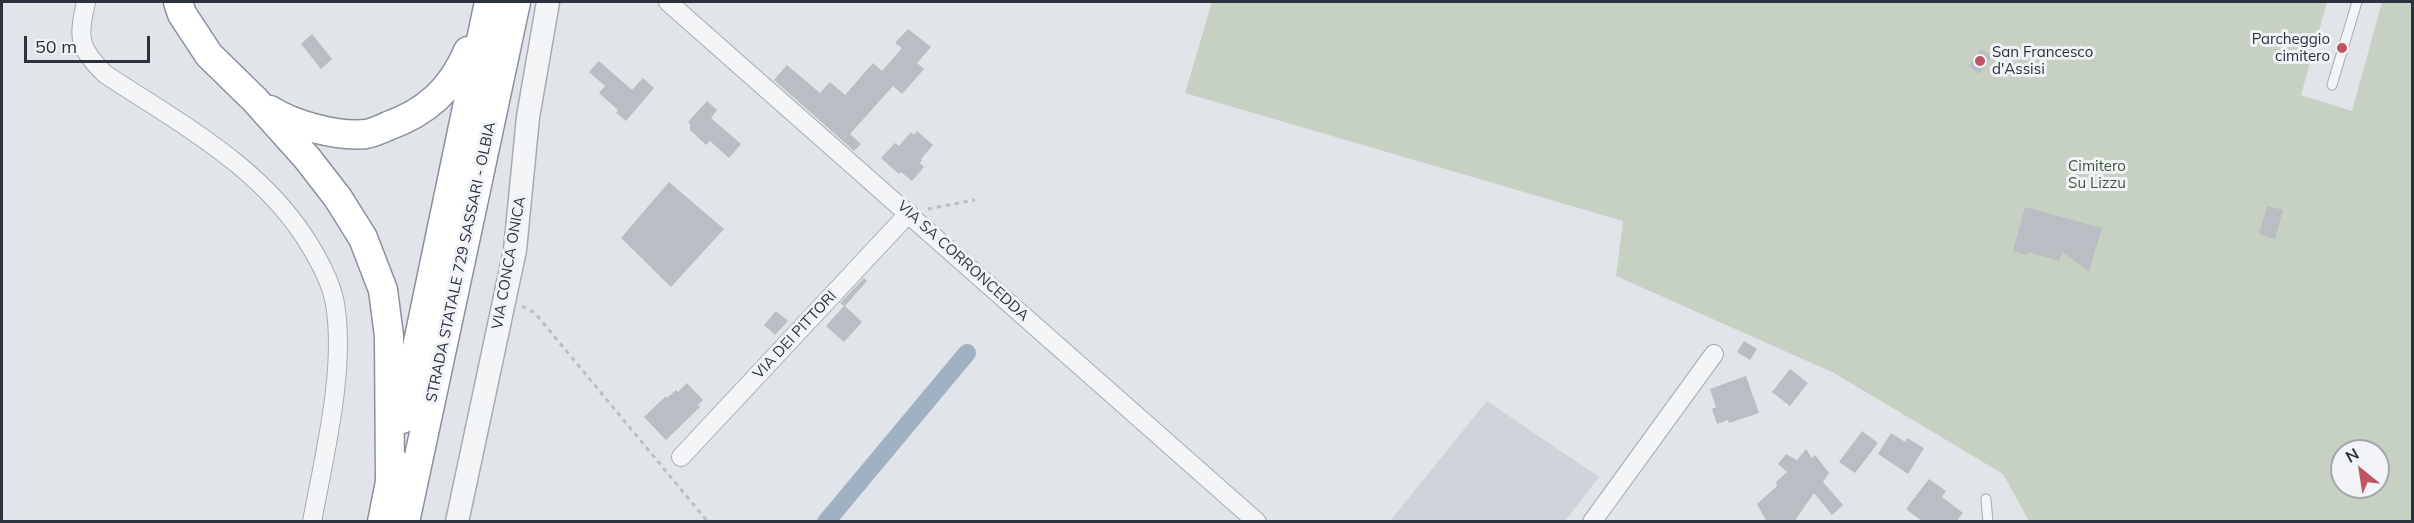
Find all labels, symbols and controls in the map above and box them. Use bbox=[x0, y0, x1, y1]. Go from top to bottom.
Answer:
scale bar bbox=[27, 24, 153, 62]
place label: Parcheggio cimitero bbox=[2252, 30, 2330, 65]
text: 50 m bbox=[35, 35, 77, 58]
marker: Parcheggio cimitero bbox=[2335, 41, 2349, 55]
place label: San Francesco d'Assisi bbox=[1992, 43, 2093, 78]
marker: San Francesco d'Assisi bbox=[1973, 54, 1987, 68]
street label: STRADA STATALE 729 SASSARI - OLBIA bbox=[422, 120, 500, 404]
park label: Cimitero Su Lizzu bbox=[2068, 157, 2126, 192]
street label: VIA CONCA ONICA bbox=[488, 195, 530, 331]
street label: VIA SA CORRONCEDDA bbox=[893, 197, 1033, 325]
street label: VIA DEI PITTORI bbox=[749, 287, 841, 383]
north arrow bbox=[2330, 439, 2390, 499]
text: N bbox=[2342, 443, 2362, 467]

